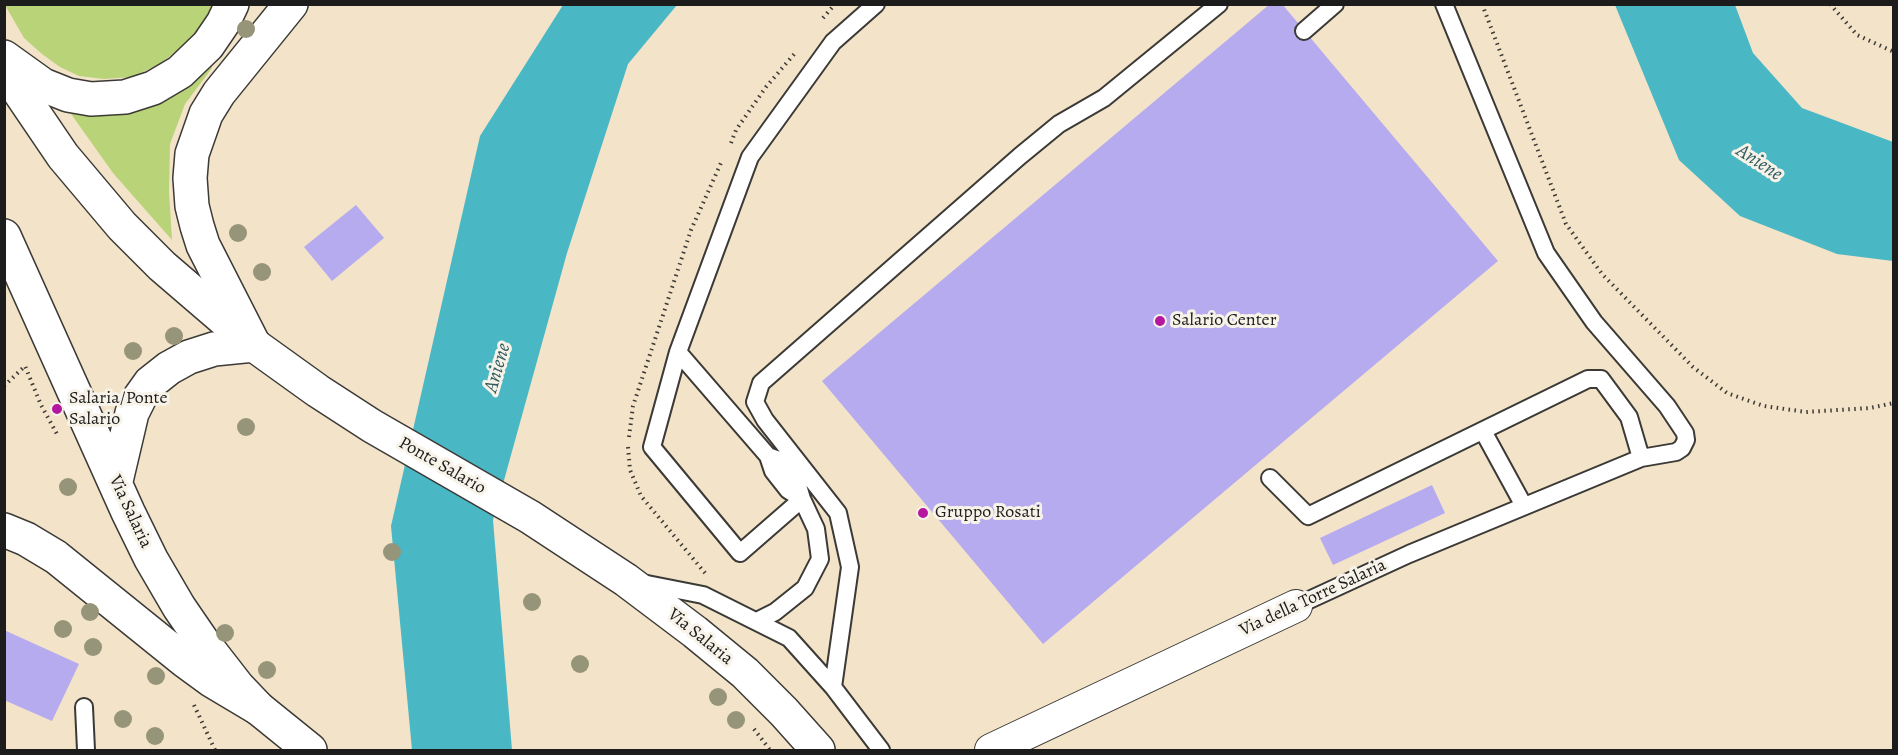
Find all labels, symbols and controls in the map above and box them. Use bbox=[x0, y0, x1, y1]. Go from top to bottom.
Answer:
water label: Aniene bbox=[1731, 139, 1787, 187]
place label: Salario Center bbox=[1172, 310, 1277, 332]
marker: Salario Center bbox=[1153, 314, 1167, 328]
water label: Aniene bbox=[480, 341, 516, 395]
place label: Salaria/Ponte Salario bbox=[69, 388, 168, 430]
marker: Salaria/Ponte Salario bbox=[50, 402, 64, 416]
street label: Ponte Salario bbox=[395, 432, 489, 500]
street label: Via Salaria bbox=[104, 472, 156, 552]
place label: Gruppo Rosati bbox=[935, 502, 1041, 524]
marker: Gruppo Rosati bbox=[916, 506, 930, 520]
street label: Via della Torre Salaria bbox=[1236, 555, 1390, 641]
street label: Via Salaria bbox=[663, 604, 737, 670]

